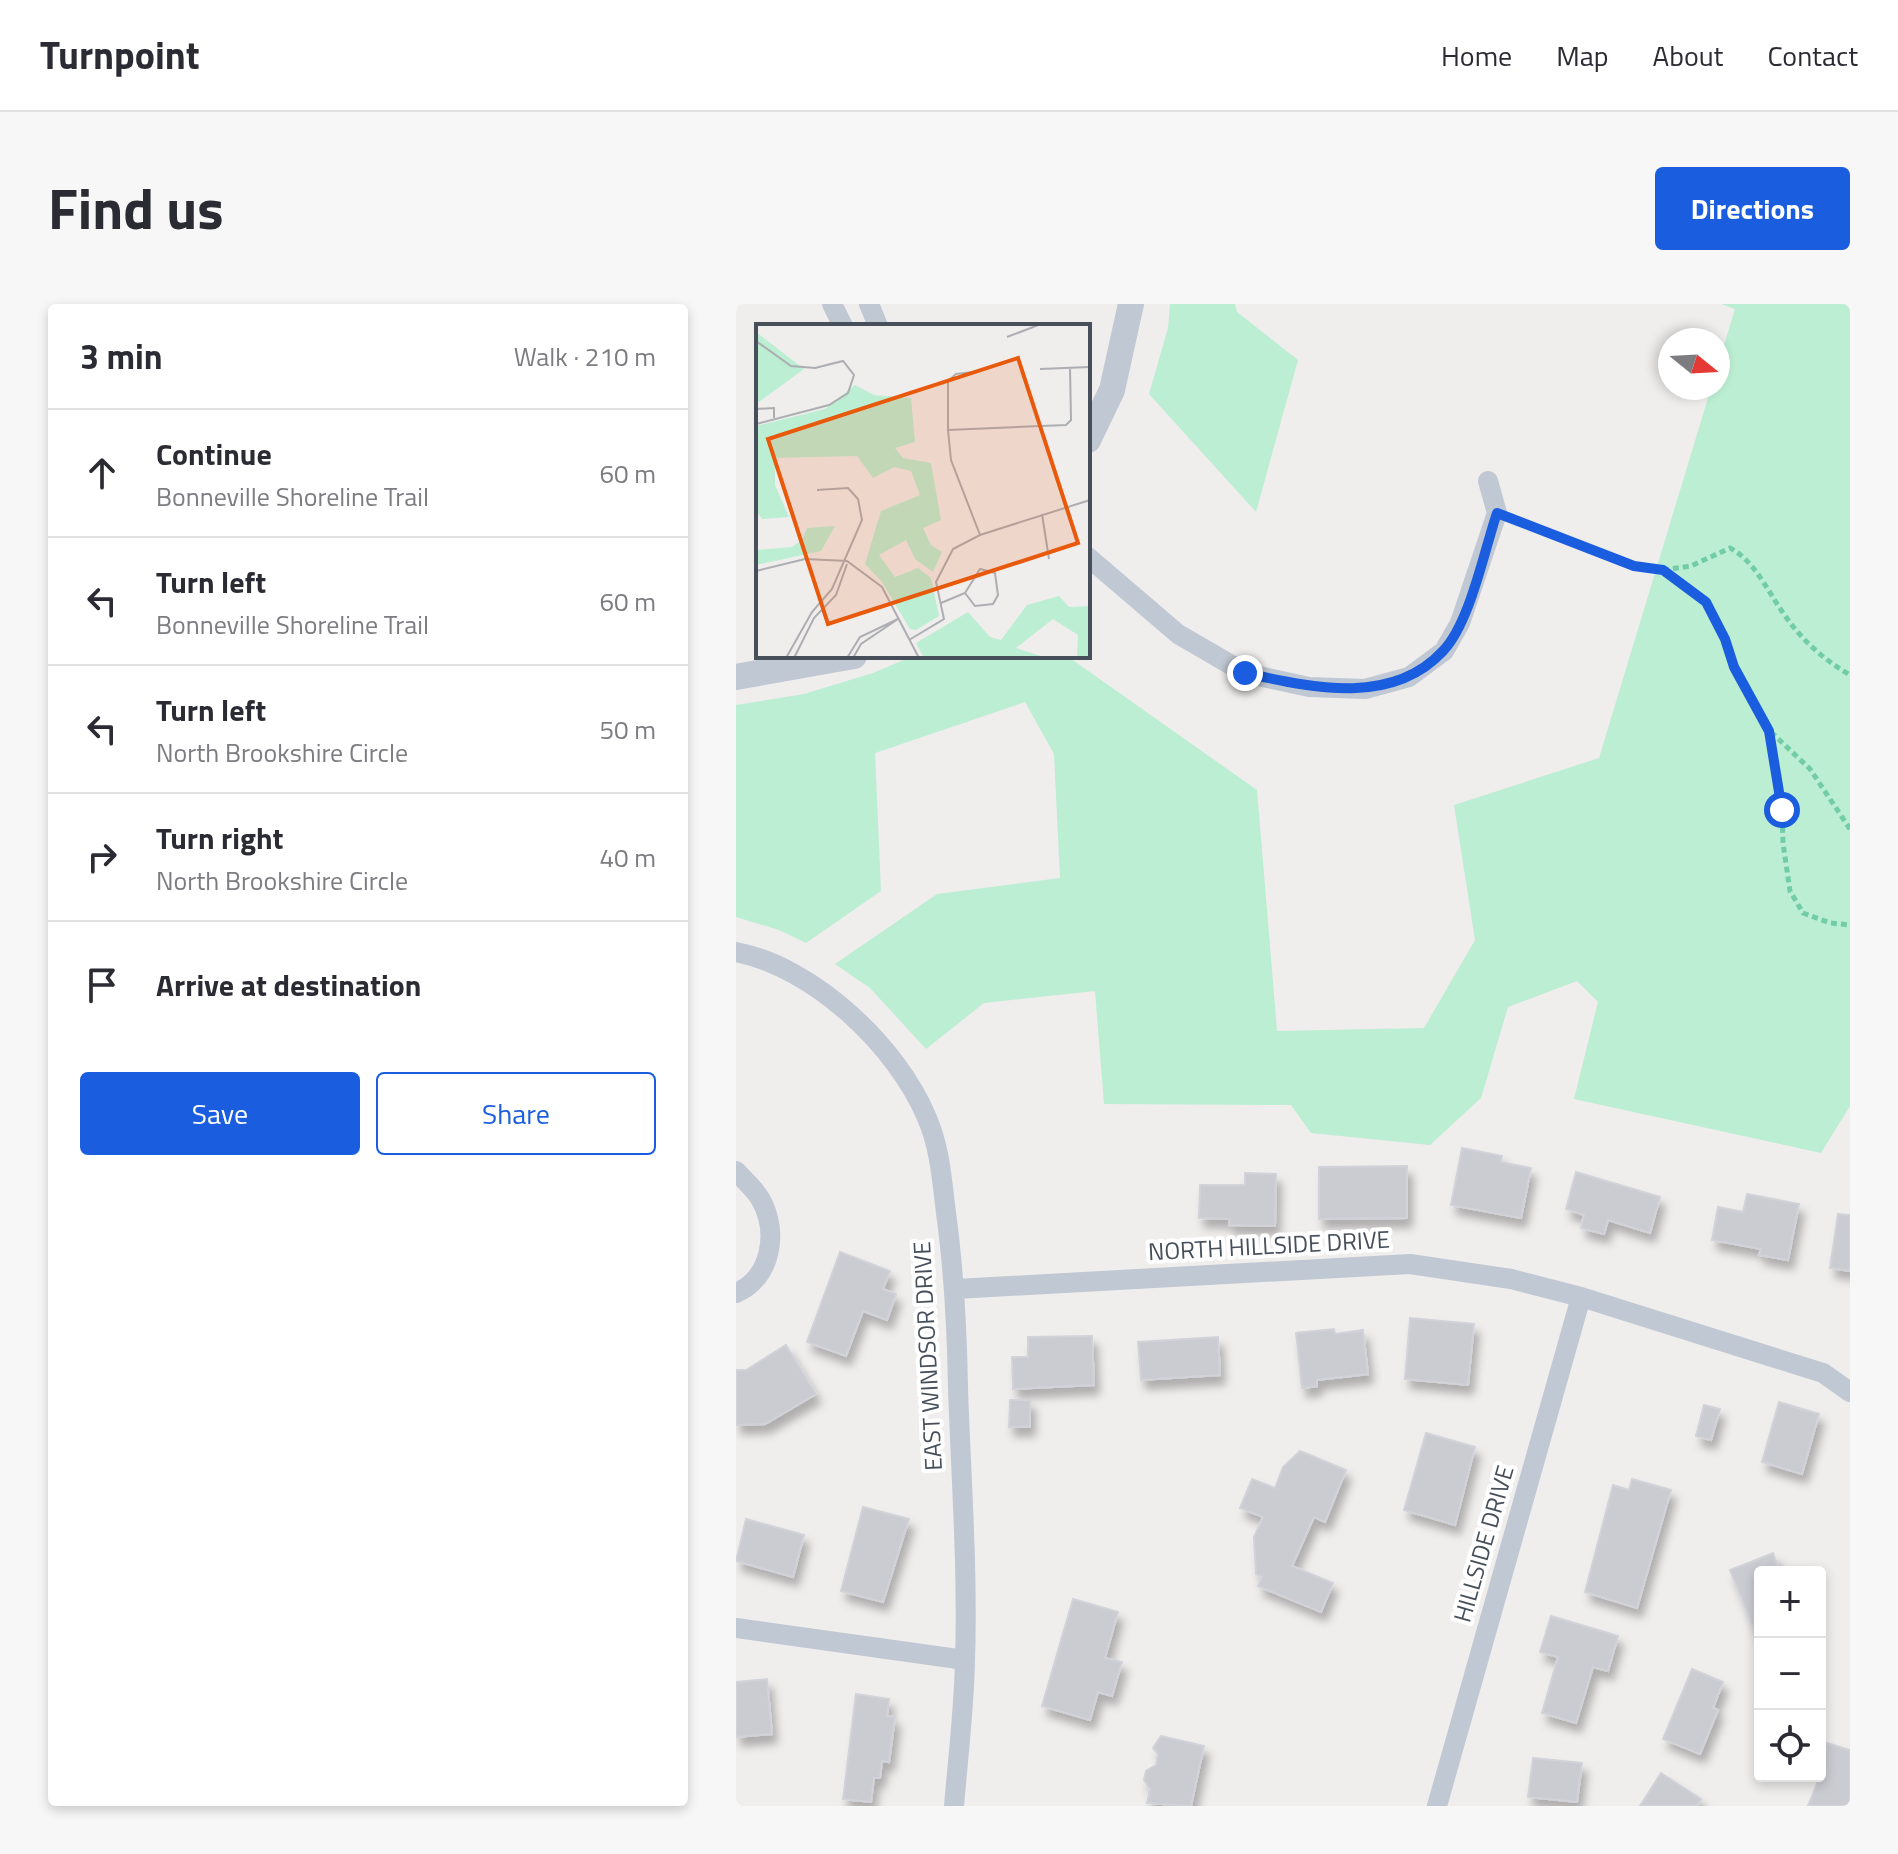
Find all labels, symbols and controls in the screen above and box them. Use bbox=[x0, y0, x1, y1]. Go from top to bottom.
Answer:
text: Turnpoint bbox=[40, 26, 200, 84]
text: Home bbox=[1441, 34, 1512, 77]
text: Map bbox=[1556, 34, 1609, 77]
text: About bbox=[1653, 34, 1723, 77]
text: Contact bbox=[1767, 34, 1858, 77]
text: Find us bbox=[48, 166, 224, 251]
button: Directions bbox=[1655, 167, 1850, 250]
inset map bbox=[756, 324, 1090, 658]
north arrow bbox=[1658, 328, 1730, 400]
text: 3 min bbox=[80, 330, 163, 382]
text: Walk · 210 m bbox=[514, 337, 656, 376]
text: Continue bbox=[156, 431, 272, 477]
icon: ahead bbox=[80, 451, 124, 495]
text: 60 m bbox=[599, 454, 656, 493]
text: Bonneville Shoreline Trail bbox=[156, 477, 429, 516]
text: Turn left bbox=[156, 559, 266, 605]
icon: left bbox=[80, 579, 124, 623]
text: 60 m bbox=[599, 582, 656, 621]
text: Bonneville Shoreline Trail bbox=[156, 605, 429, 644]
route end bbox=[1227, 655, 1263, 691]
text: Turn left bbox=[156, 687, 266, 733]
icon: left bbox=[80, 707, 124, 751]
text: 50 m bbox=[599, 710, 656, 749]
text: North Brookshire Circle bbox=[156, 733, 408, 772]
route start bbox=[1764, 792, 1800, 828]
text: Turn right bbox=[156, 815, 284, 861]
icon: right bbox=[80, 835, 124, 879]
text: 40 m bbox=[599, 838, 656, 877]
text: North Brookshire Circle bbox=[156, 861, 408, 900]
text: Arrive at destination bbox=[156, 962, 421, 1008]
icon: arrive bbox=[80, 963, 124, 1007]
button: Save bbox=[80, 1072, 360, 1155]
button: Share bbox=[376, 1072, 656, 1155]
street label: NORTH HILLSIDE DRIVE bbox=[1147, 1221, 1391, 1269]
street label: EAST WINDSOR DRIVE bbox=[903, 1241, 951, 1472]
street label: HILLSIDE DRIVE bbox=[1443, 1461, 1523, 1626]
map controls bbox=[1754, 1566, 1826, 1782]
button: + bbox=[1754, 1566, 1826, 1638]
button: − bbox=[1754, 1638, 1826, 1710]
button: locate bbox=[1754, 1710, 1826, 1782]

